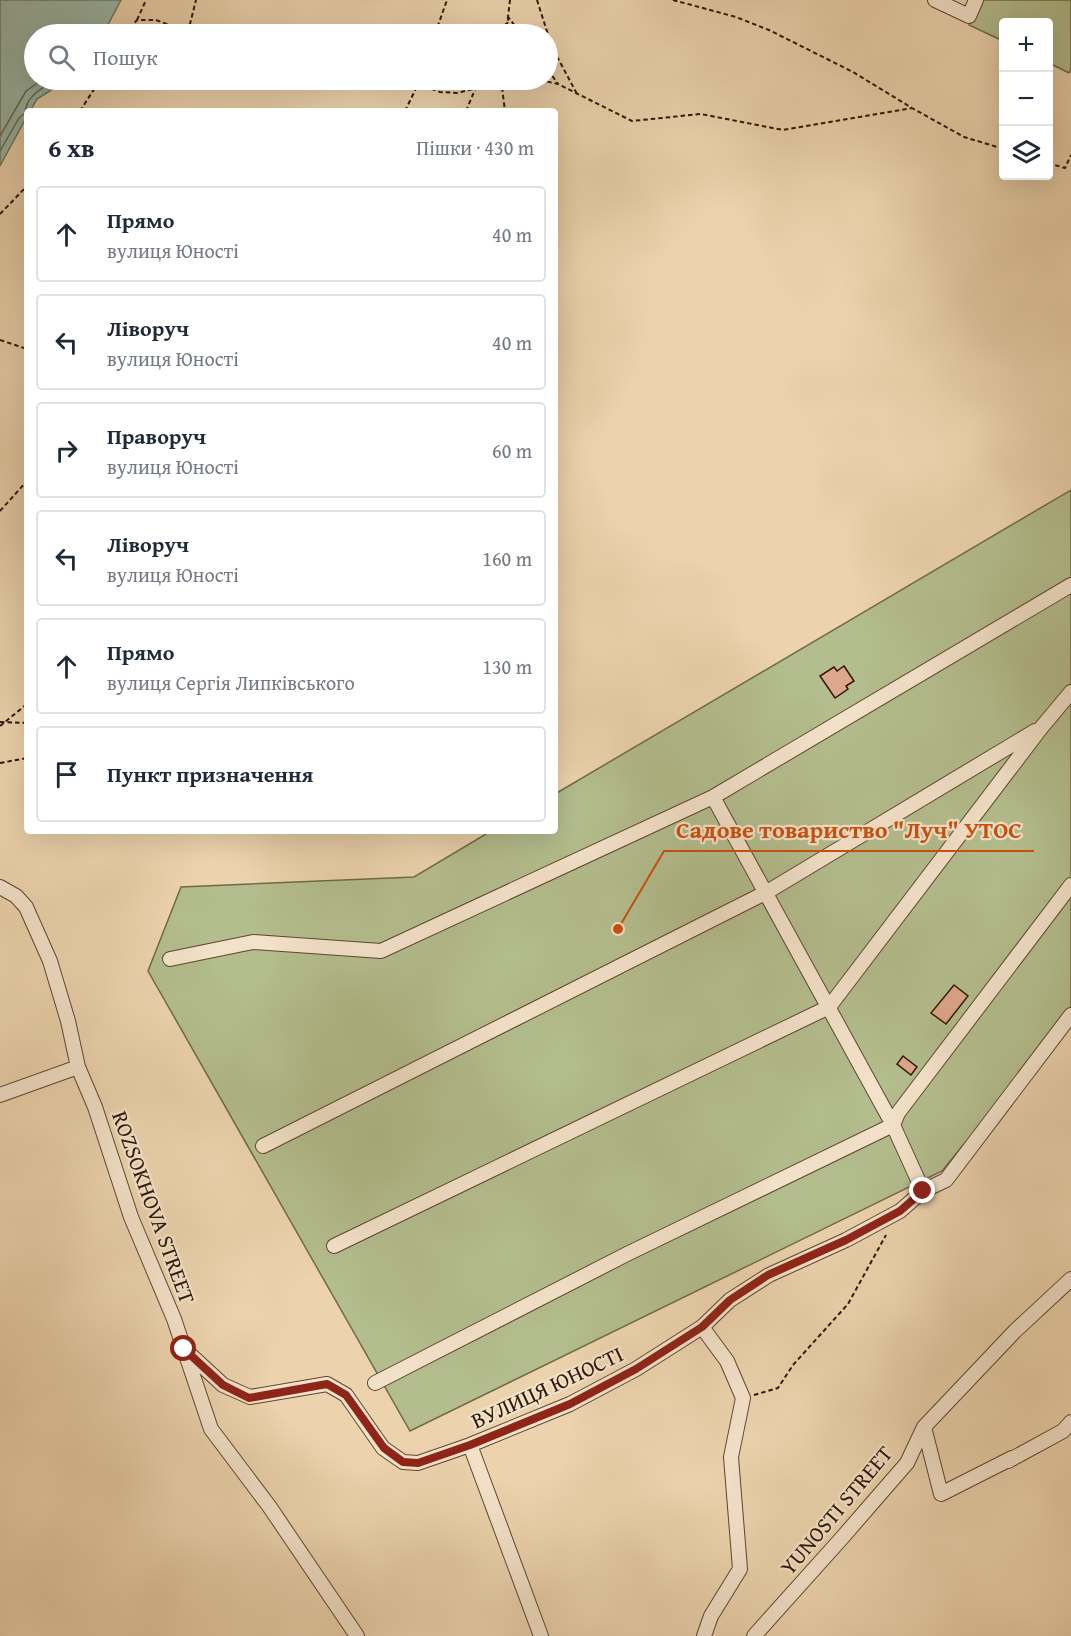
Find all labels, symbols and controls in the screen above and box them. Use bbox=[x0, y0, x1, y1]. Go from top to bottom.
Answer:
map controls bbox=[999, 18, 1053, 180]
button: + bbox=[999, 18, 1053, 72]
search box bbox=[24, 24, 558, 90]
icon: search bbox=[45, 41, 78, 74]
text: Пошук bbox=[93, 41, 158, 73]
button: − bbox=[999, 72, 1053, 126]
button: layers bbox=[999, 126, 1053, 180]
text: 6 хв bbox=[48, 128, 95, 167]
text: Пішки · 430 m bbox=[416, 133, 534, 162]
text: Прямо bbox=[107, 204, 174, 236]
icon: ahead bbox=[50, 218, 83, 251]
text: 40 m bbox=[492, 220, 532, 249]
text: вулиця Юності bbox=[107, 236, 239, 265]
text: Ліворуч bbox=[107, 312, 189, 344]
icon: left bbox=[50, 326, 83, 359]
text: 40 m bbox=[492, 328, 532, 357]
text: вулиця Юності bbox=[107, 344, 239, 373]
text: Праворуч bbox=[107, 420, 206, 452]
icon: right bbox=[50, 434, 83, 467]
text: 60 m bbox=[492, 436, 532, 465]
text: вулиця Юності bbox=[107, 452, 239, 481]
text: Ліворуч bbox=[107, 528, 189, 560]
icon: left bbox=[50, 542, 83, 575]
text: 160 m bbox=[482, 544, 532, 573]
text: вулиця Юності bbox=[107, 560, 239, 589]
text: Прямо bbox=[107, 636, 174, 668]
icon: ahead bbox=[50, 650, 83, 683]
text: 130 m bbox=[482, 652, 532, 681]
text: вулиця Сергія Липківського bbox=[107, 668, 355, 697]
icon: arrive bbox=[50, 758, 83, 791]
text: Пункт призначення bbox=[107, 758, 313, 790]
callout: Садове товариство "Луч" УТОС bbox=[664, 809, 1034, 851]
text: Садове товариство "Луч" УТОС bbox=[676, 812, 1022, 847]
street label: ROZSOKHOVA STREET bbox=[104, 1106, 204, 1308]
route end bbox=[909, 1177, 935, 1203]
route start bbox=[170, 1335, 196, 1361]
street label: ВУЛИЦЯ ЮНОСТІ bbox=[466, 1338, 628, 1436]
street label: YUNOSTI STREET bbox=[772, 1438, 900, 1582]

